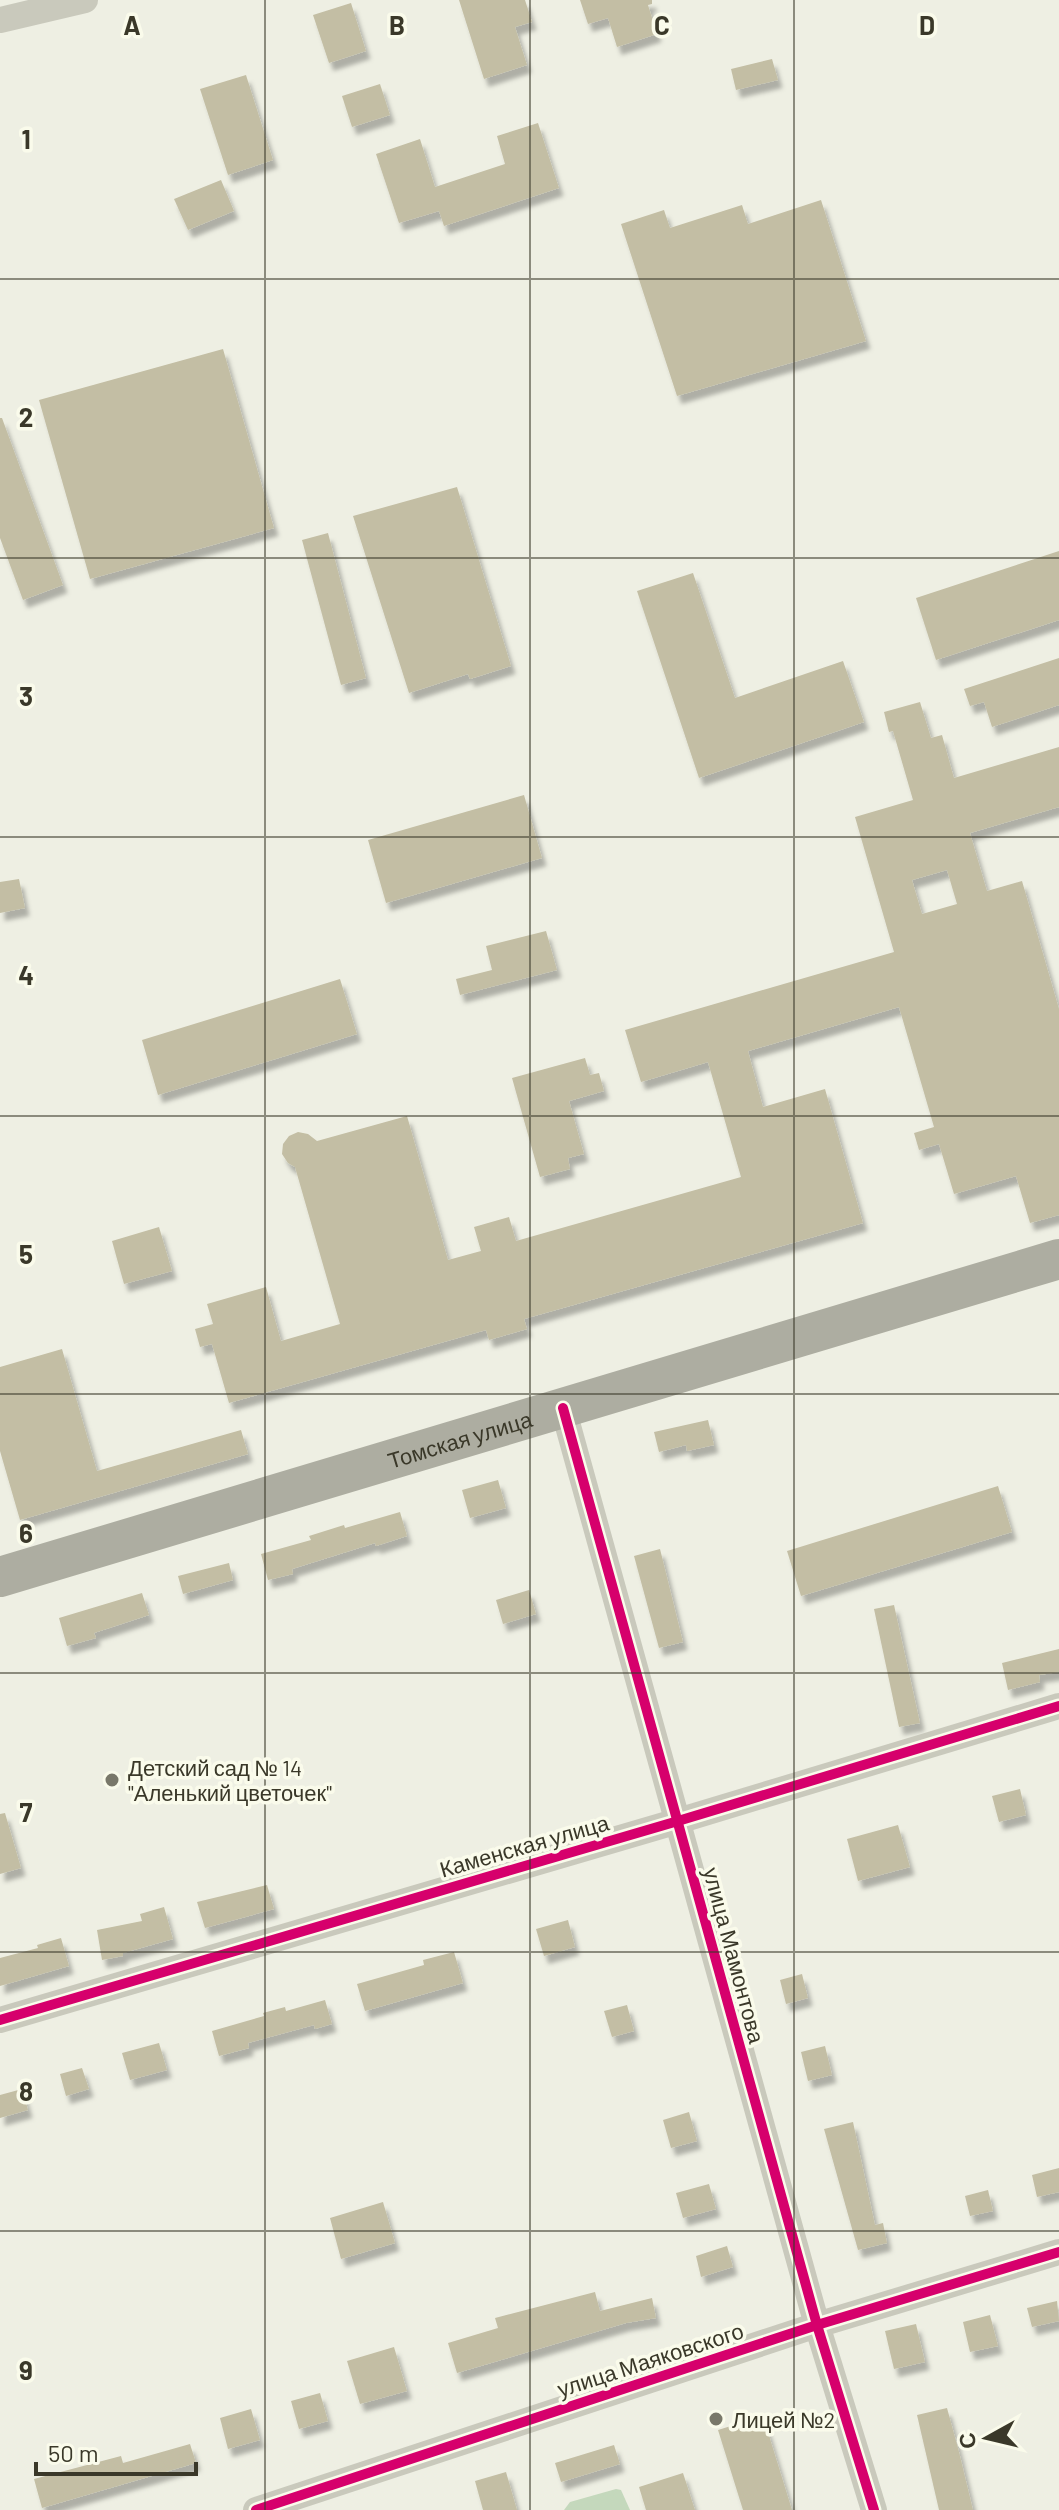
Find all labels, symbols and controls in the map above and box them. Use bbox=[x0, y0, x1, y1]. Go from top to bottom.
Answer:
text: A bbox=[123, 9, 141, 40]
text: B bbox=[389, 9, 405, 40]
text: C bbox=[654, 9, 670, 40]
text: D bbox=[919, 9, 935, 40]
text: 1 bbox=[21, 123, 31, 154]
text: 2 bbox=[19, 401, 33, 432]
text: 3 bbox=[19, 680, 33, 711]
text: 4 bbox=[18, 959, 34, 990]
text: 5 bbox=[19, 1238, 33, 1269]
street label: Томская улица bbox=[384, 1405, 536, 1473]
text: 6 bbox=[19, 1517, 33, 1548]
place label: Детский сад № 14 "Аленький цветочек" bbox=[128, 1754, 332, 1806]
marker: Детский сад № 14 "Аленький цветочек" bbox=[103, 1771, 121, 1789]
text: 7 bbox=[20, 1796, 33, 1827]
street label: Каменская улица bbox=[436, 1808, 613, 1883]
street label: улица Мамонтова bbox=[698, 1864, 771, 2047]
text: 8 bbox=[19, 2075, 33, 2106]
street label: улица Маяковского bbox=[554, 2317, 747, 2402]
text: 9 bbox=[19, 2354, 33, 2385]
north arrow bbox=[947, 2398, 1027, 2478]
place label: Лицей №2 bbox=[732, 2406, 835, 2433]
marker: Лицей №2 bbox=[707, 2410, 725, 2428]
scale bar bbox=[36, 2426, 196, 2476]
text: С bbox=[952, 2431, 980, 2451]
text: 50 m bbox=[48, 2438, 99, 2467]

